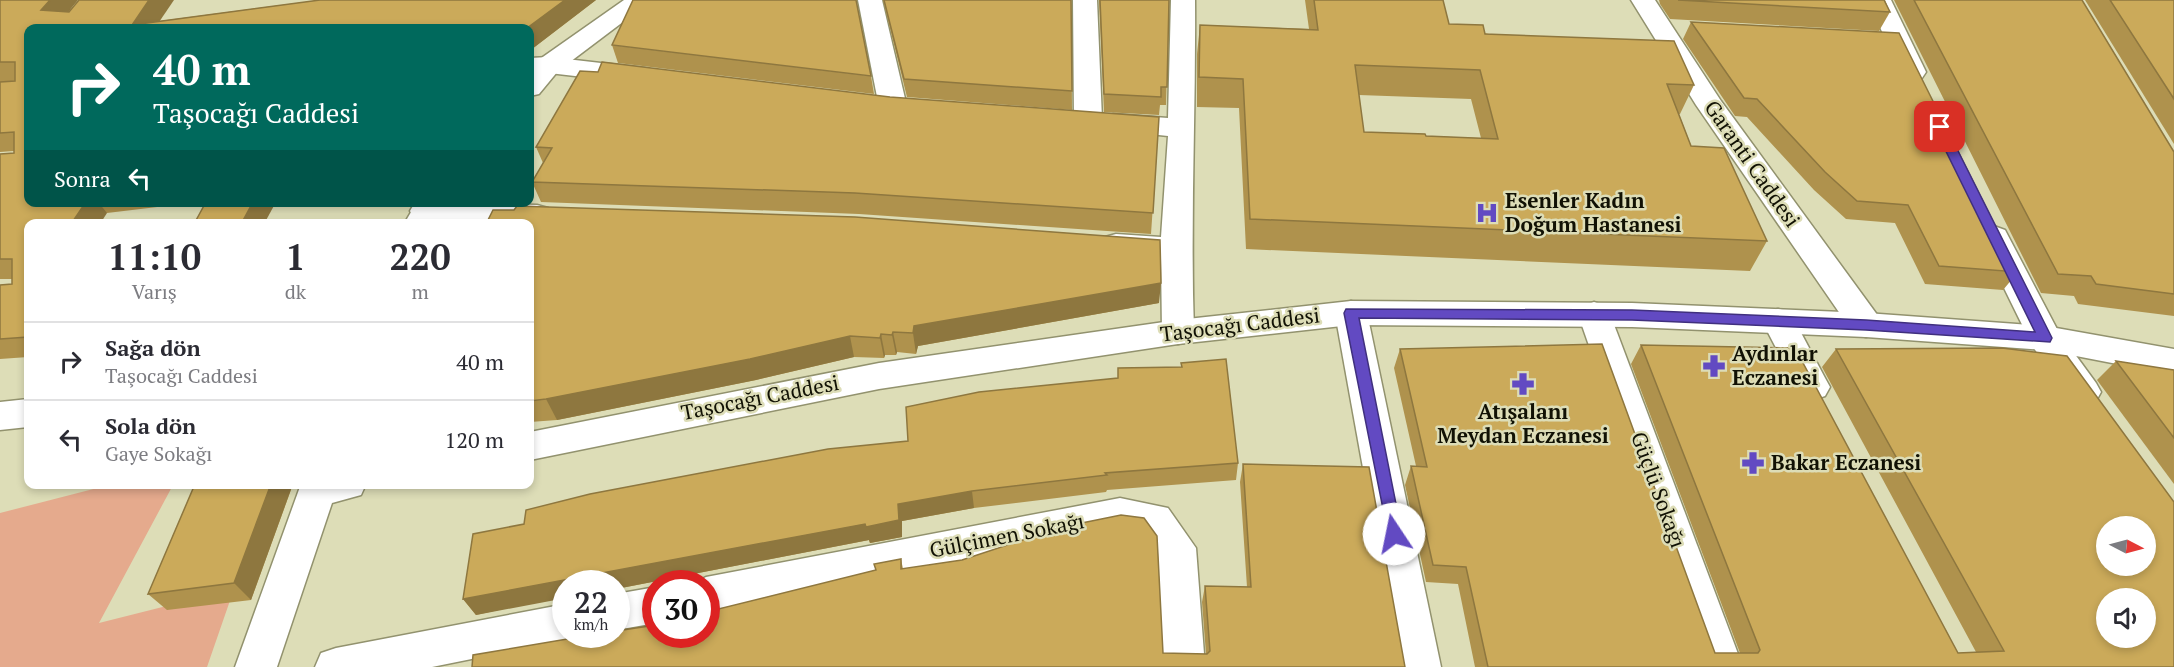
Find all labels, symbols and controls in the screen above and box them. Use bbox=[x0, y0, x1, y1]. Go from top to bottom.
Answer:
text: 40 m bbox=[153, 41, 251, 97]
icon: right bbox=[54, 48, 132, 126]
street label: Garanti Caddesi bbox=[1699, 94, 1807, 232]
text: Taşocağı Caddesi bbox=[153, 95, 359, 131]
pin bbox=[1914, 101, 1965, 152]
icon: arrive bbox=[1923, 110, 1956, 143]
icon: left bbox=[123, 162, 156, 195]
text: Sonra bbox=[54, 164, 111, 193]
place label: Esenler Kadın Doğum Hastanesi bbox=[1505, 186, 1682, 238]
hospital icon: Esenler Kadın Doğum Hastanesi bbox=[1474, 200, 1500, 226]
text: 11:10 bbox=[107, 233, 201, 280]
text: 1 bbox=[285, 233, 306, 280]
text: 220 bbox=[390, 233, 451, 280]
text: Varış bbox=[132, 278, 177, 305]
text: dk bbox=[285, 278, 306, 305]
text: m bbox=[411, 278, 429, 305]
street label: Taşocağı Caddesi bbox=[1159, 300, 1321, 348]
text: Sağa dön bbox=[105, 333, 201, 362]
place label: Aydınlar Eczanesi bbox=[1732, 339, 1818, 391]
icon: right bbox=[54, 345, 87, 378]
text: 40 m bbox=[456, 347, 504, 376]
pharmacy icon: Aydınlar Eczanesi bbox=[1701, 353, 1727, 379]
text: Taşocağı Caddesi bbox=[105, 362, 258, 389]
street label: Taşocağı Caddesi bbox=[678, 368, 841, 426]
pharmacy icon: Atışalanı Meydan Eczanesi bbox=[1510, 371, 1536, 397]
place label: Atışalanı Meydan Eczanesi bbox=[1437, 397, 1609, 449]
text: Sola dön bbox=[105, 411, 196, 440]
icon: left bbox=[54, 423, 87, 456]
text: 120 m bbox=[444, 425, 504, 454]
street label: Güçlü Sokağı bbox=[1625, 428, 1693, 552]
text: Gaye Sokağı bbox=[105, 440, 212, 467]
place label: Bakar Eczanesi bbox=[1771, 448, 1921, 476]
pharmacy icon: Bakar Eczanesi bbox=[1740, 450, 1766, 476]
position arrow bbox=[1362, 502, 1426, 566]
street label: Gülçimen Sokağı bbox=[927, 506, 1086, 564]
north arrow bbox=[2096, 516, 2156, 576]
map controls bbox=[2096, 516, 2156, 648]
speed limit sign: 30 bbox=[642, 570, 720, 648]
text: 22 bbox=[574, 582, 608, 622]
button: sound bbox=[2096, 588, 2156, 648]
text: km/h bbox=[574, 614, 608, 634]

